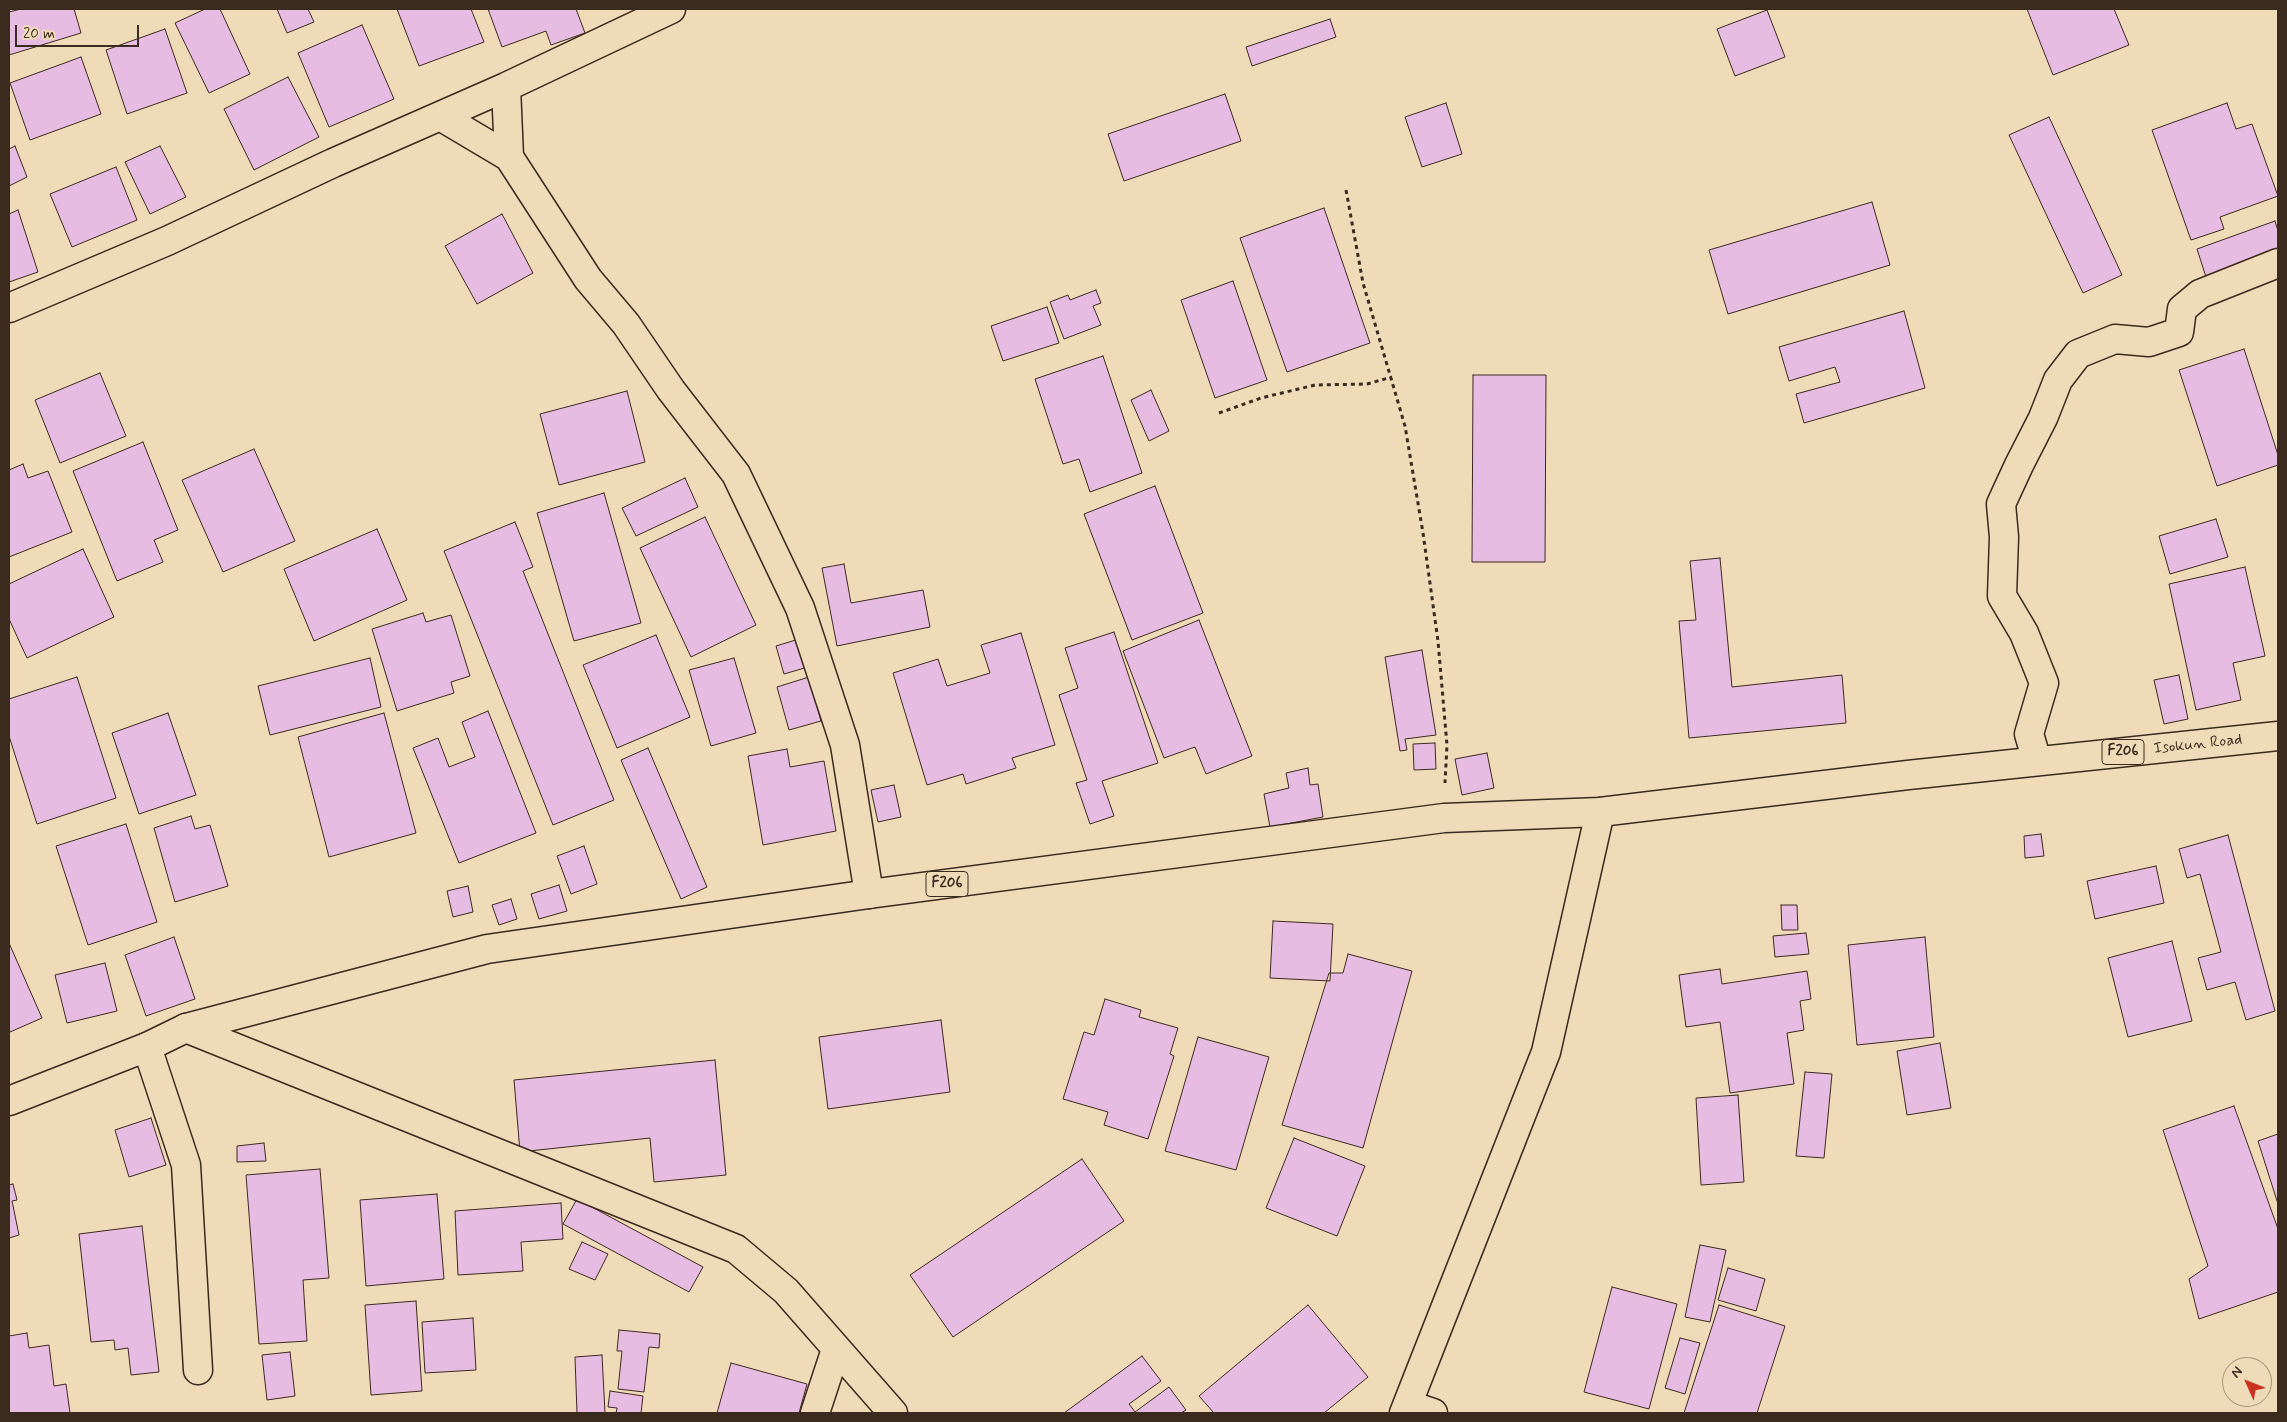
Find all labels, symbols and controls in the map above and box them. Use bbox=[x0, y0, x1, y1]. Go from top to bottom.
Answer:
scale bar bbox=[18, 15, 141, 47]
text: 20 m bbox=[23, 24, 55, 44]
street label: Isokun Road bbox=[2153, 731, 2243, 759]
road number: F206 bbox=[2102, 740, 2144, 764]
road number: F206 bbox=[926, 872, 968, 896]
north arrow bbox=[2222, 1357, 2272, 1407]
text: N bbox=[2227, 1363, 2247, 1382]

